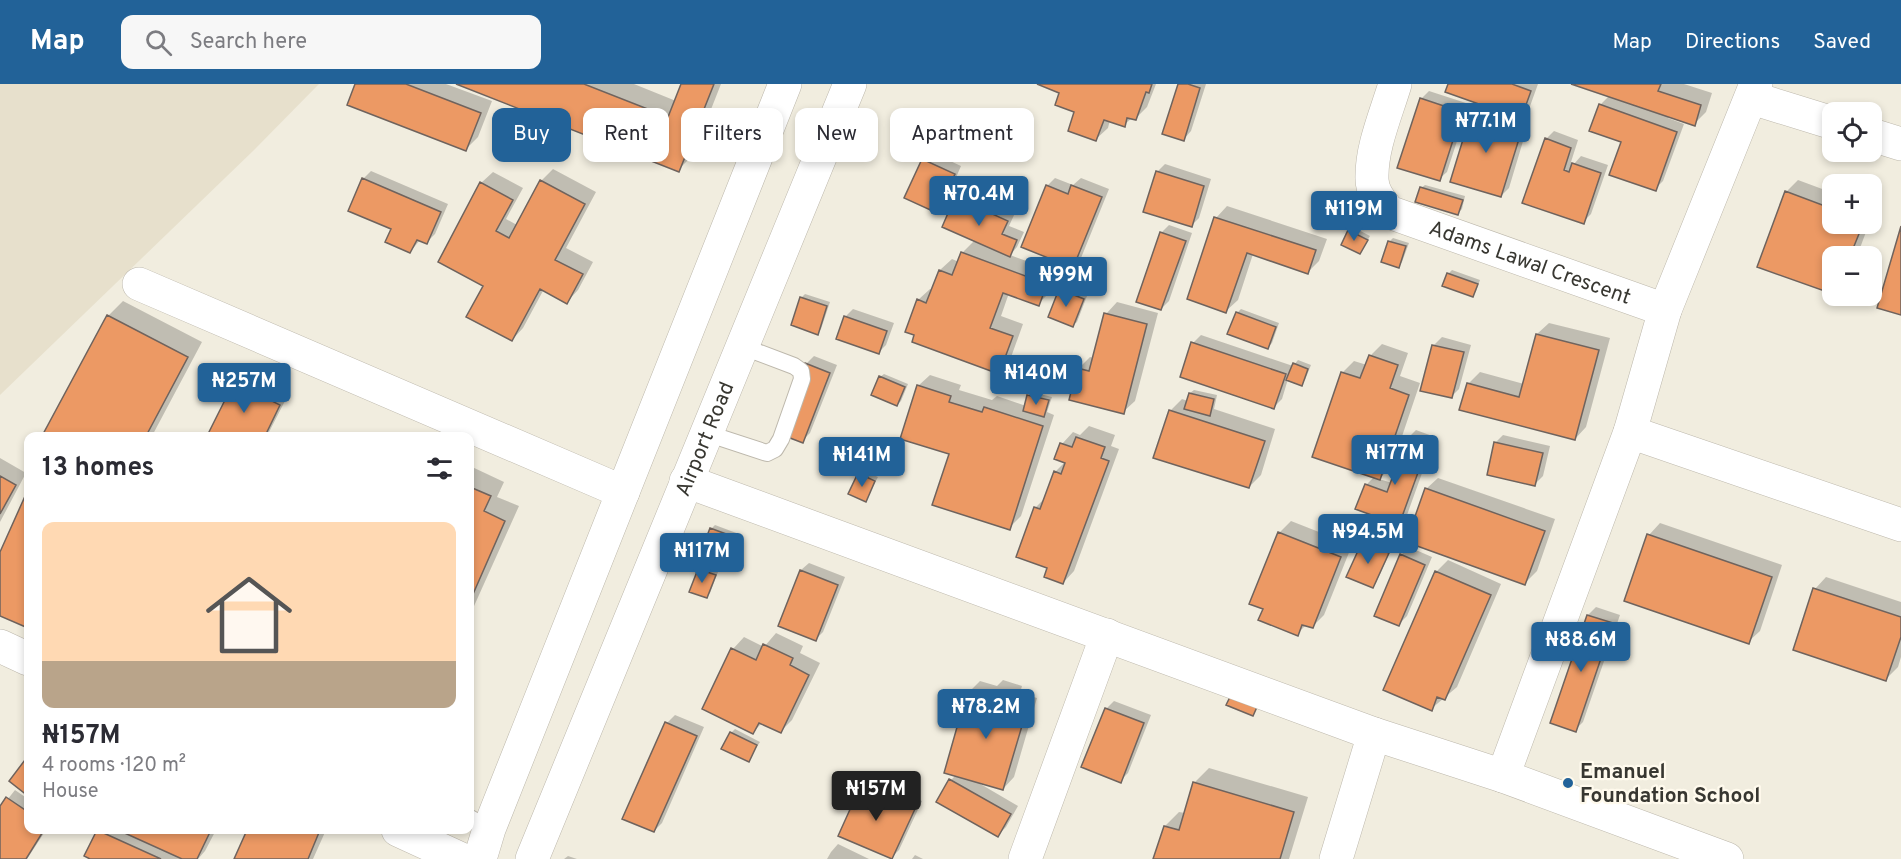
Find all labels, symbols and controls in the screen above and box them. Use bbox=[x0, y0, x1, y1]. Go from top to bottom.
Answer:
search box bbox=[121, 15, 541, 69]
text: Map bbox=[30, 24, 85, 60]
icon: search bbox=[142, 26, 175, 59]
text: Search here bbox=[190, 29, 307, 56]
text: Map bbox=[1612, 29, 1652, 56]
text: Directions bbox=[1685, 29, 1780, 56]
text: Saved bbox=[1813, 29, 1871, 56]
map controls bbox=[1822, 102, 1882, 306]
button: locate bbox=[1822, 102, 1882, 162]
pin: ₦77.1M bbox=[1437, 103, 1535, 154]
chip: Buy bbox=[492, 108, 571, 162]
chip: Rent bbox=[583, 108, 669, 162]
chip: Filters bbox=[681, 108, 783, 162]
chip: New bbox=[795, 108, 878, 162]
chip: Apartment bbox=[890, 108, 1034, 162]
text: ₦77.1M bbox=[1455, 109, 1517, 135]
button: + bbox=[1822, 174, 1882, 234]
pin: ₦70.4M bbox=[930, 176, 1028, 227]
text: ₦70.4M bbox=[943, 182, 1015, 208]
pin: ₦119M bbox=[1312, 191, 1396, 242]
text: ₦119M bbox=[1325, 197, 1383, 223]
street label: Adams Lawal Crescent bbox=[1425, 215, 1634, 312]
button: − bbox=[1822, 246, 1882, 306]
pin: ₦99M bbox=[1030, 257, 1102, 308]
text: ₦99M bbox=[1039, 263, 1093, 289]
pin: ₦140M bbox=[994, 355, 1078, 406]
text: ₦140M bbox=[1004, 361, 1068, 387]
pin: ₦257M bbox=[202, 363, 286, 414]
text: ₦257M bbox=[212, 369, 276, 395]
street label: Airport Road bbox=[670, 378, 741, 501]
pin: ₦177M bbox=[1353, 435, 1437, 486]
pin: ₦141M bbox=[820, 437, 904, 488]
text: ₦177M bbox=[1366, 441, 1424, 467]
text: ₦141M bbox=[833, 443, 891, 469]
text: 13 homes bbox=[42, 452, 154, 485]
icon: filters bbox=[423, 452, 456, 485]
pin: ₦94.5M bbox=[1319, 514, 1417, 565]
text: ₦94.5M bbox=[1332, 520, 1404, 546]
pin: ₦117M bbox=[660, 533, 744, 584]
text: ₦117M bbox=[674, 539, 730, 565]
icon: home bbox=[195, 561, 303, 669]
pin: ₦88.6M bbox=[1532, 622, 1630, 673]
text: ₦88.6M bbox=[1545, 628, 1617, 654]
pin: ₦78.2M bbox=[937, 689, 1035, 740]
text: ₦78.2M bbox=[952, 695, 1020, 721]
text: ₦157M bbox=[42, 720, 121, 753]
text: 4 rooms · 120 m² bbox=[42, 753, 186, 779]
place label: Emanuel Foundation School bbox=[1580, 759, 1760, 810]
pin: ₦157M bbox=[834, 771, 918, 822]
marker: Emanuel Foundation School bbox=[1561, 776, 1575, 790]
text: ₦157M bbox=[846, 777, 906, 803]
text: House bbox=[42, 779, 98, 805]

